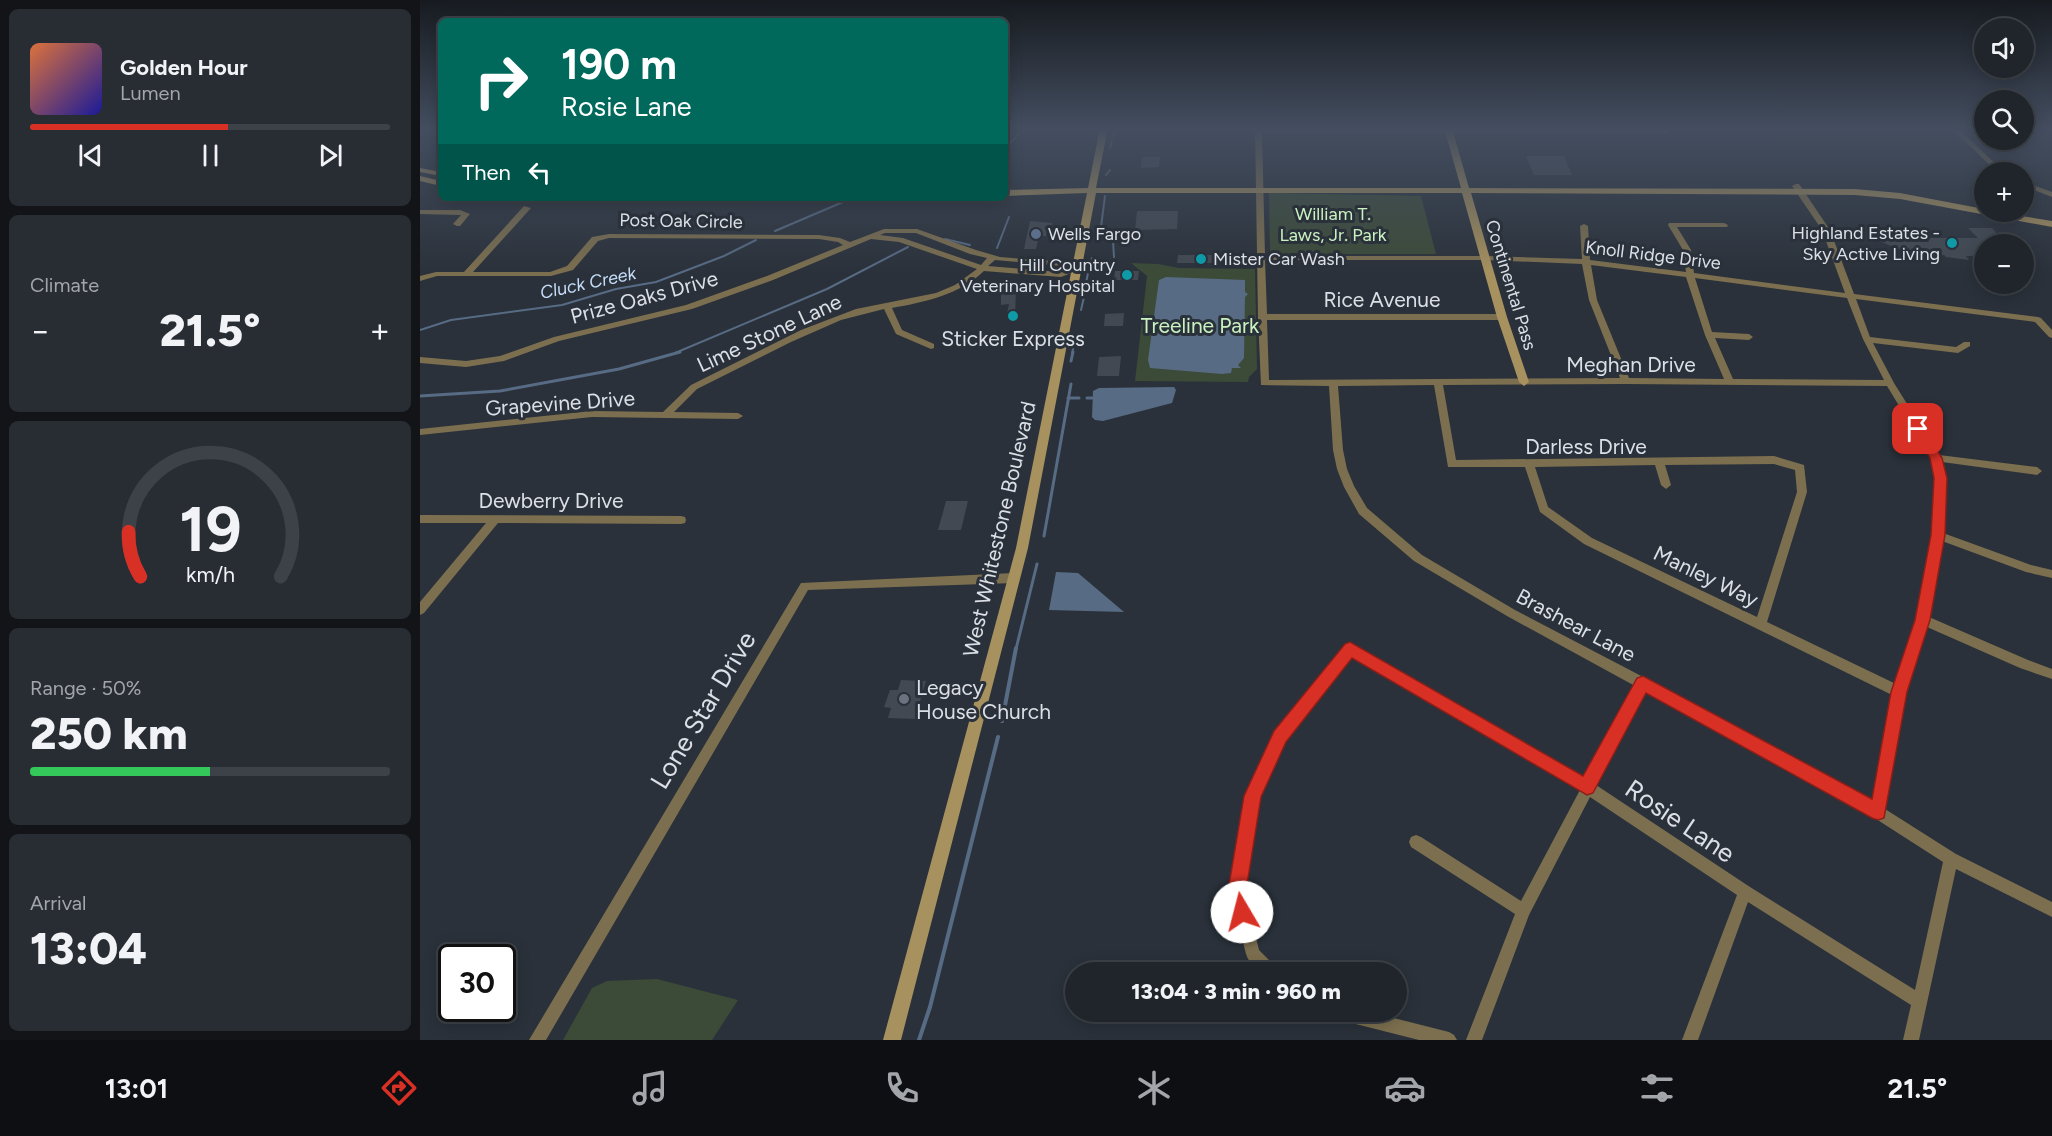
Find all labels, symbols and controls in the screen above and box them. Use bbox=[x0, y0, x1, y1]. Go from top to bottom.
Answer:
map controls bbox=[1974, 18, 2034, 294]
button: sound bbox=[1974, 18, 2034, 78]
text: 190 m bbox=[561, 39, 677, 90]
icon: right bbox=[462, 42, 540, 120]
text: Golden Hour bbox=[120, 54, 248, 81]
text: Lumen bbox=[120, 81, 181, 105]
text: Rosie Lane bbox=[561, 90, 691, 123]
button: search bbox=[1974, 90, 2034, 150]
icon: previous bbox=[74, 139, 107, 172]
icon: pause bbox=[194, 139, 227, 172]
icon: next bbox=[314, 139, 347, 172]
icon: left bbox=[523, 156, 556, 189]
text: Then bbox=[462, 159, 511, 186]
button: + bbox=[1974, 162, 2034, 222]
park label: William T. Laws, Jr. Park bbox=[1279, 203, 1387, 246]
street label: Post Oak Circle bbox=[619, 209, 743, 233]
street label: Continental Pass bbox=[1481, 217, 1541, 353]
place label: Highland Estates - Sky Active Living bbox=[1792, 222, 1940, 265]
place label: Wells Fargo bbox=[1048, 223, 1141, 245]
marker: Wells Fargo bbox=[1029, 227, 1043, 241]
button: − bbox=[1974, 234, 2034, 294]
street label: Knoll Ridge Drive bbox=[1584, 236, 1722, 274]
marker: Highland Estates - Sky Active Living bbox=[1945, 236, 1959, 250]
place label: Mister Car Wash bbox=[1213, 248, 1345, 270]
marker: Mister Car Wash bbox=[1194, 252, 1208, 266]
place label: Hill Country Veterinary Hospital bbox=[960, 254, 1116, 297]
water label: Cluck Creek bbox=[538, 262, 639, 304]
street label: Prize Oaks Drive bbox=[567, 265, 721, 329]
marker: Hill Country Veterinary Hospital bbox=[1120, 268, 1134, 282]
text: Climate bbox=[30, 273, 99, 297]
street label: Rice Avenue bbox=[1323, 287, 1441, 312]
street label: Lime Stone Lane bbox=[693, 289, 845, 377]
text: 21.5° bbox=[159, 303, 261, 357]
marker: Sticker Express bbox=[1006, 309, 1020, 323]
text: − bbox=[30, 311, 51, 350]
text: + bbox=[369, 311, 390, 350]
park label: Treeline Park bbox=[1141, 313, 1260, 338]
place label: Sticker Express bbox=[941, 326, 1085, 351]
street label: Meghan Drive bbox=[1566, 352, 1696, 377]
street label: Grapevine Drive bbox=[484, 385, 636, 421]
street label: West Whitestone Boulevard bbox=[957, 399, 1041, 659]
pin bbox=[1892, 403, 1943, 454]
icon: arrive bbox=[1901, 412, 1934, 445]
street label: Darless Drive bbox=[1525, 434, 1647, 459]
street label: Dewberry Drive bbox=[479, 488, 623, 513]
text: 19 bbox=[179, 492, 241, 567]
street label: Manley Way bbox=[1650, 540, 1762, 612]
text: km/h bbox=[186, 562, 234, 587]
street label: Brashear Lane bbox=[1512, 583, 1640, 667]
street label: Lone Star Drive bbox=[643, 625, 763, 795]
place label: Legacy House Church bbox=[916, 675, 1051, 724]
text: Range · 50% bbox=[30, 676, 142, 700]
marker: Legacy House Church bbox=[897, 692, 911, 706]
text: 250 km bbox=[30, 706, 188, 760]
street label: Rosie Lane bbox=[1619, 773, 1741, 869]
position arrow bbox=[1210, 880, 1274, 944]
text: Arrival bbox=[30, 891, 86, 915]
text: 13:04 bbox=[30, 921, 147, 975]
speed limit sign: 30 bbox=[438, 944, 516, 1022]
text: 13:04 · 3 min · 960 m bbox=[1131, 978, 1341, 1005]
icon: directions bbox=[378, 1067, 420, 1109]
icon: music bbox=[629, 1067, 671, 1109]
icon: phone bbox=[881, 1067, 923, 1109]
icon: climate bbox=[1133, 1067, 1175, 1109]
icon: car bbox=[1384, 1067, 1426, 1109]
icon: filters bbox=[1636, 1067, 1678, 1109]
text: 13:01 bbox=[105, 1072, 168, 1105]
text: 21.5° bbox=[1888, 1072, 1947, 1105]

